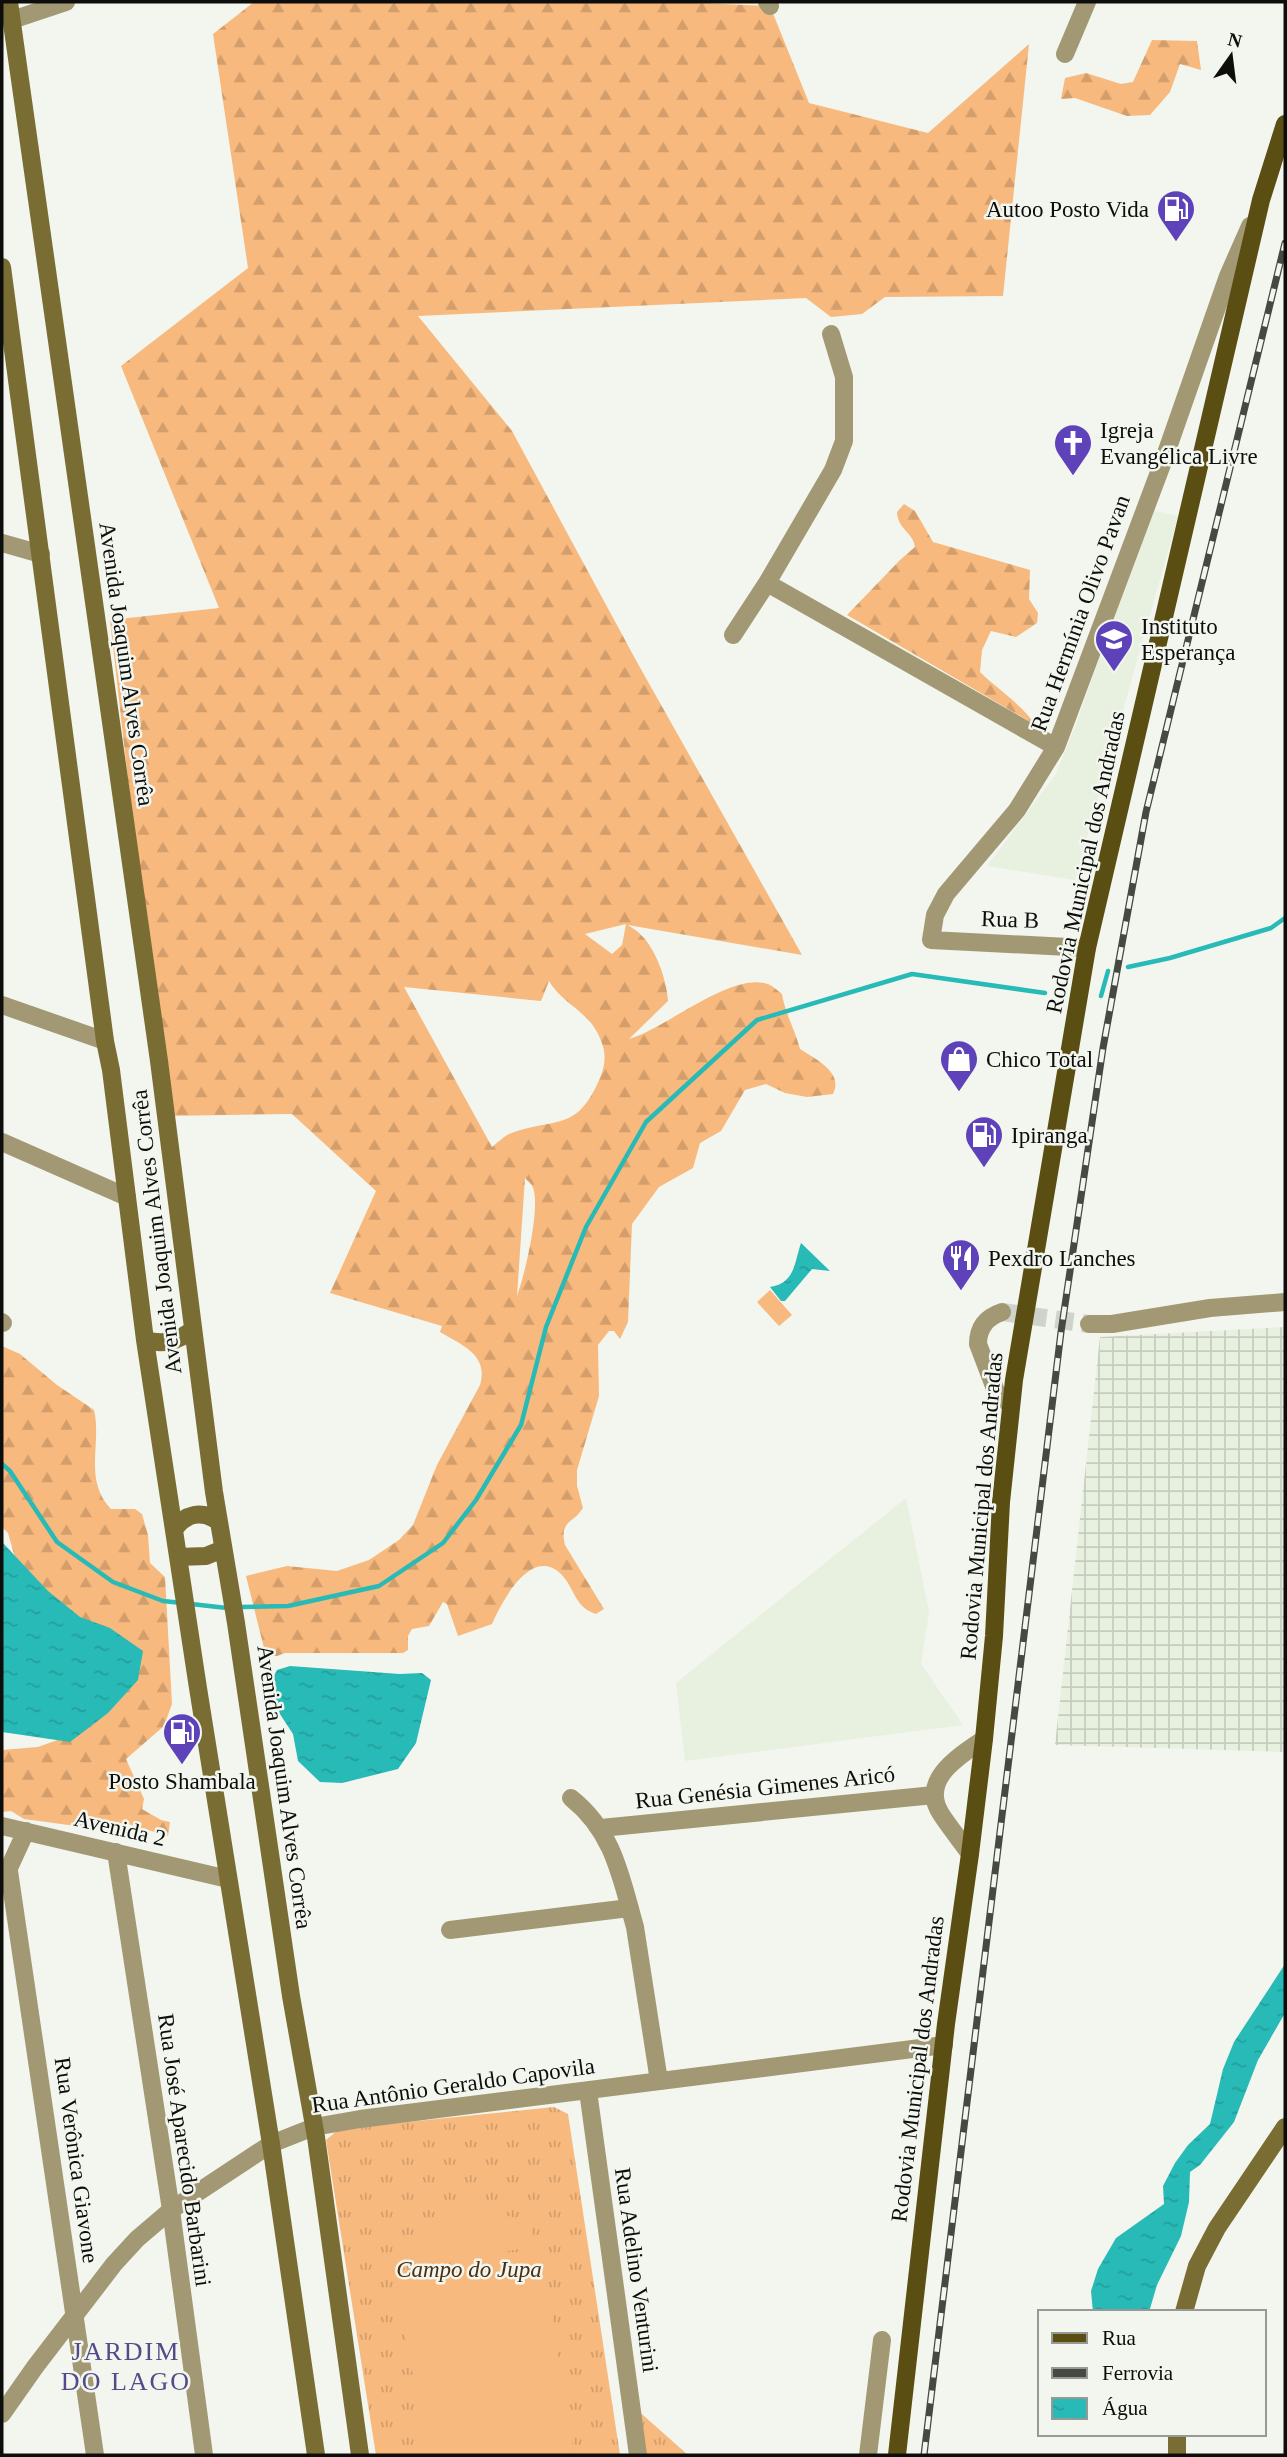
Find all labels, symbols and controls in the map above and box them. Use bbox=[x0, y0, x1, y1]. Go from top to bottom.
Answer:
north arrow bbox=[1196, 21, 1266, 91]
text: N bbox=[1226, 28, 1244, 52]
fuel station icon: Autoo Posto Vida bbox=[1155, 188, 1197, 243]
place label: Autoo Posto Vida bbox=[986, 197, 1149, 222]
place label: Igreja Evangélica Livre bbox=[1100, 418, 1258, 469]
church icon: Igreja Evangélica Livre bbox=[1052, 422, 1094, 477]
street label: Rua Hermínia Olivo Pavan bbox=[1026, 491, 1135, 735]
street label: Avenida Joaquim Alves Corrêa bbox=[94, 521, 159, 808]
place label: Instituto Esperança bbox=[1141, 614, 1236, 665]
school or university icon: Instituto Esperança bbox=[1093, 618, 1135, 673]
street label: Rodovia Municipal dos Andradas bbox=[1041, 709, 1130, 1016]
street label: Rua B bbox=[980, 906, 1039, 933]
shop icon: Chico Total bbox=[938, 1038, 980, 1093]
place label: Chico Total bbox=[986, 1047, 1093, 1072]
street label: Avenida Joaquim Alves Corrêa bbox=[127, 1088, 186, 1376]
fuel station icon: Ipiranga bbox=[963, 1114, 1005, 1169]
place label: Ipiranga bbox=[1011, 1123, 1088, 1148]
restaurant icon: Pexdro Lanches bbox=[940, 1237, 982, 1292]
place label: Pexdro Lanches bbox=[988, 1246, 1136, 1271]
street label: Rodovia Municipal dos Andradas bbox=[956, 1351, 1007, 1661]
street label: Avenida Joaquim Alves Corrêa bbox=[252, 1644, 317, 1931]
fuel station icon: Posto Shambala bbox=[161, 1711, 203, 1766]
street label: Rua Genésia Gimenes Aricó bbox=[634, 1761, 896, 1814]
place label: Posto Shambala bbox=[108, 1769, 256, 1794]
street label: Avenida 2 bbox=[72, 1806, 168, 1851]
street label: Rodovia Municipal dos Andradas bbox=[886, 1914, 949, 2224]
street label: Rua José Aparecido Barbarini bbox=[153, 2012, 216, 2288]
street label: Rua Antônio Geraldo Capovila bbox=[310, 2053, 596, 2118]
street label: Rua Verônica Giavone bbox=[50, 2055, 103, 2265]
street label: Rua Adelino Venturini bbox=[610, 2166, 663, 2374]
park label: Campo do Jupa bbox=[396, 2257, 542, 2282]
legend bbox=[1038, 2310, 1266, 2436]
text: Rua bbox=[1102, 2326, 1137, 2350]
district label: JARDIM DO LAGO bbox=[61, 2337, 191, 2396]
text: Ferrovia bbox=[1102, 2361, 1174, 2385]
text: Água bbox=[1102, 2396, 1148, 2420]

